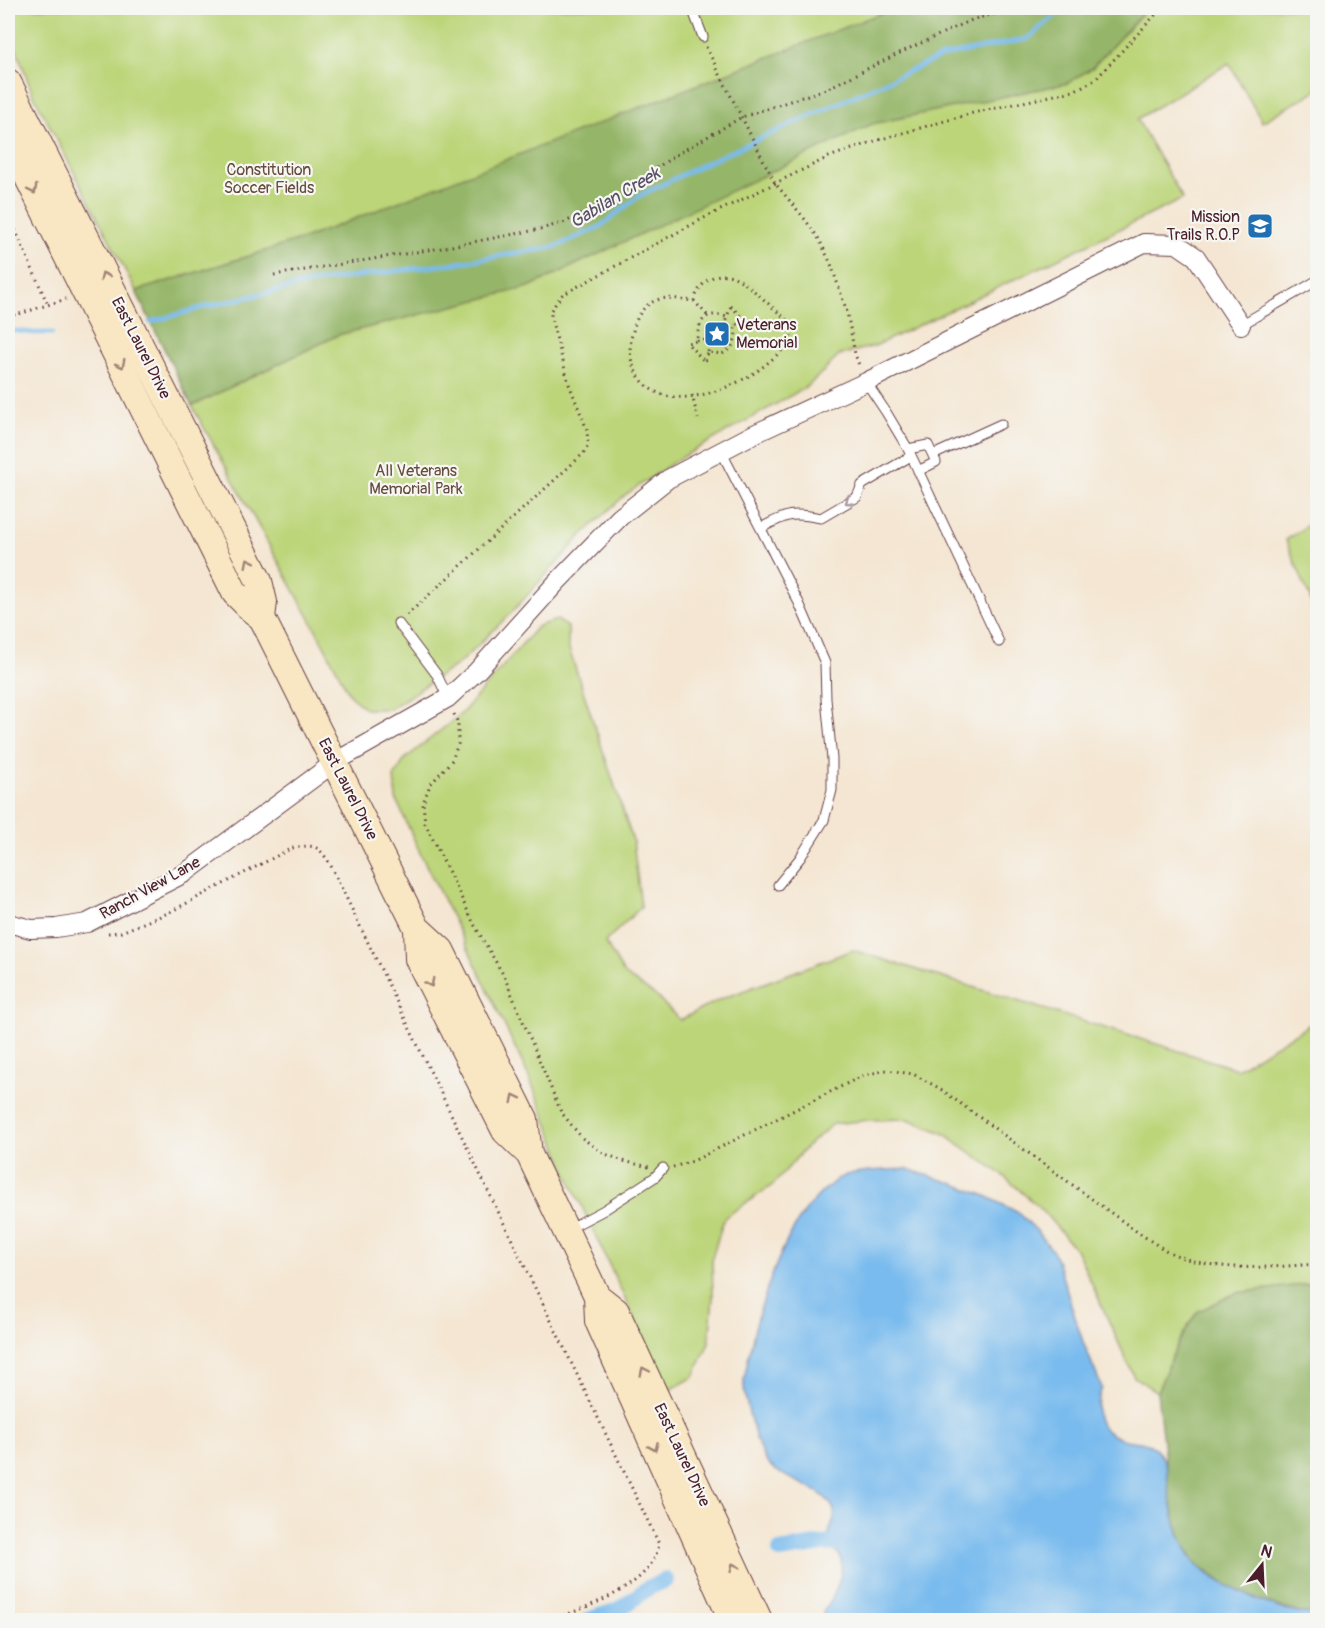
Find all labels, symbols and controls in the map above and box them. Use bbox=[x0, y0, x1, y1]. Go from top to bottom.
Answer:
park label: Constitution Soccer Fields bbox=[224, 160, 314, 198]
water label: Gabilan Creek bbox=[566, 161, 665, 234]
one-way arrow bbox=[26, 184, 38, 195]
place label: Mission Trails R.O.P bbox=[1166, 207, 1240, 245]
school or university icon: Mission Trails R.O.P bbox=[1245, 211, 1275, 241]
one-way arrow bbox=[100, 271, 112, 282]
street label: East Laurel Drive bbox=[107, 294, 175, 402]
place label: Veterans Memorial bbox=[736, 315, 798, 353]
place icon: Veterans Memorial bbox=[702, 319, 732, 349]
one-way arrow bbox=[114, 358, 125, 369]
park label: All Veterans Memorial Park bbox=[369, 461, 463, 499]
one-way arrow bbox=[845, 494, 855, 506]
one-way arrow bbox=[245, 557, 257, 568]
street label: East Laurel Drive bbox=[314, 735, 382, 843]
street label: Ranch View Lane bbox=[96, 852, 204, 924]
one-way arrow bbox=[423, 977, 434, 987]
one-way arrow bbox=[510, 1094, 522, 1105]
one-way arrow bbox=[639, 1367, 651, 1378]
street label: East Laurel Drive bbox=[649, 1400, 715, 1510]
one-way arrow bbox=[647, 1440, 659, 1451]
north arrow bbox=[1232, 1535, 1292, 1595]
text: N bbox=[1258, 1541, 1275, 1563]
one-way arrow bbox=[730, 1563, 742, 1574]

